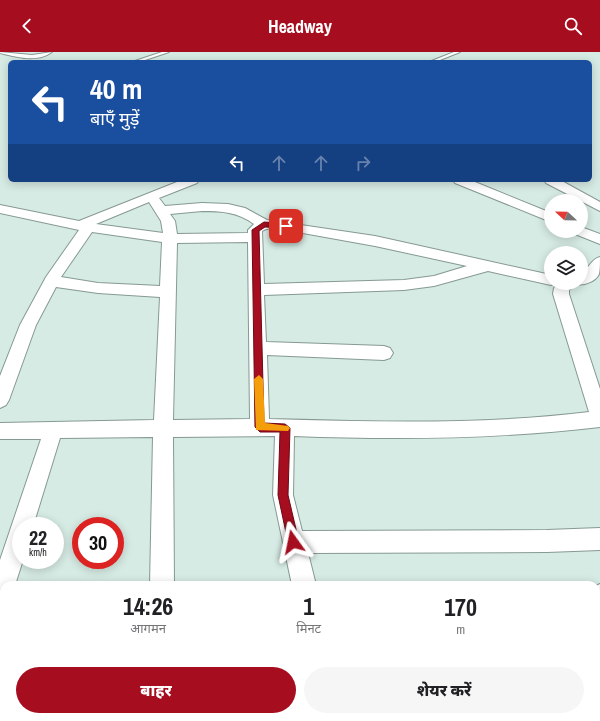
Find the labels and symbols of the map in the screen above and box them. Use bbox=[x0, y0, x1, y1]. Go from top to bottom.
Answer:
north arrow bbox=[544, 194, 588, 238]
pin bbox=[269, 209, 303, 243]
speed limit sign: 30 bbox=[72, 517, 124, 569]
position arrow bbox=[272, 521, 314, 563]

